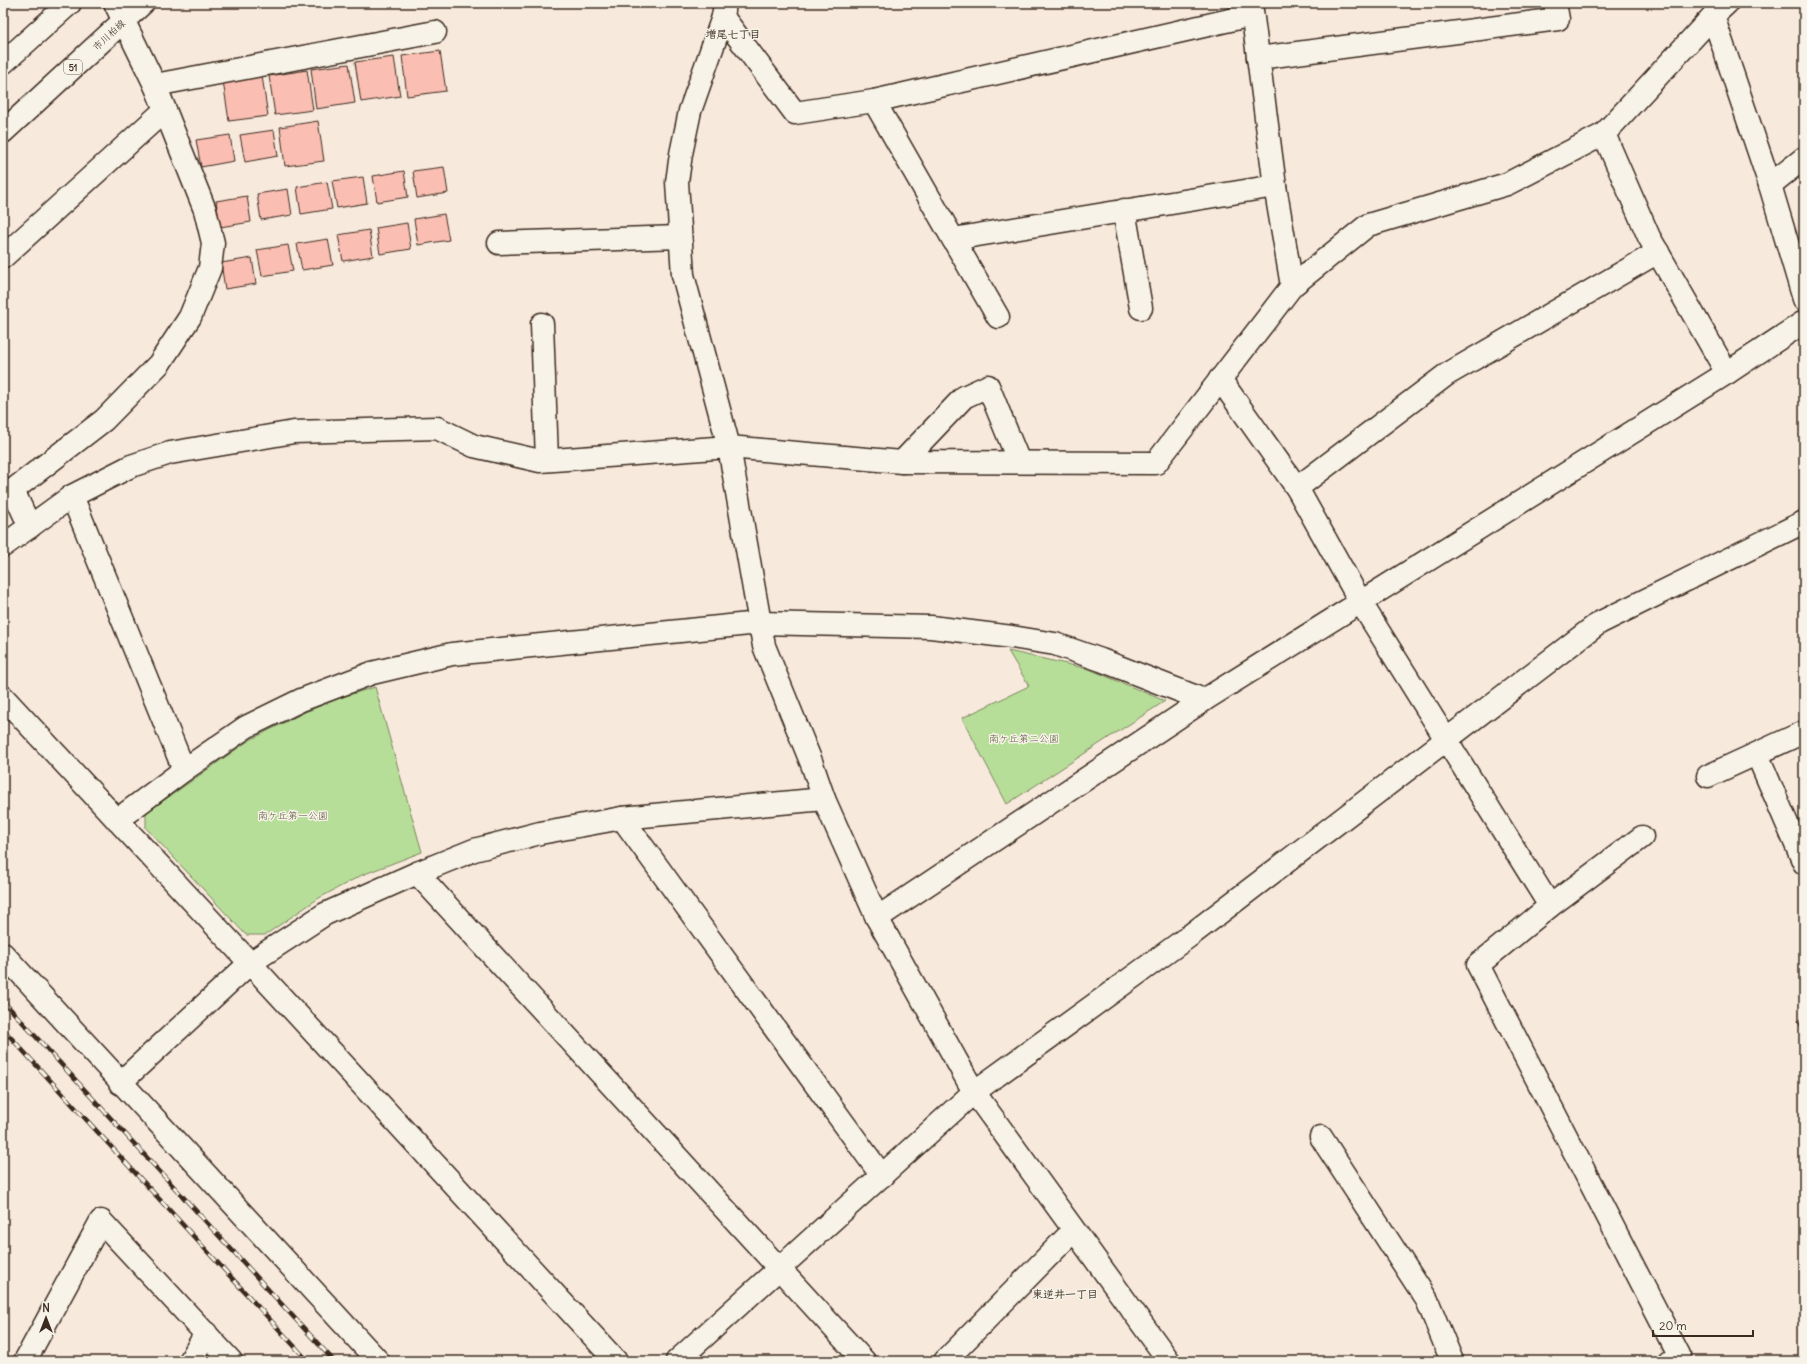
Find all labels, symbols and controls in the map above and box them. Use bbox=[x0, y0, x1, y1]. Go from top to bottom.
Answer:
street label: 市川柏線 bbox=[90, 17, 128, 53]
district label: 増尾七丁目 bbox=[706, 27, 761, 41]
road number: 51 bbox=[64, 60, 82, 74]
park label: 南ケ丘第二公園 bbox=[989, 732, 1059, 745]
park label: 南ケ丘第一公園 bbox=[258, 809, 328, 822]
district label: 東逆井一丁目 bbox=[1032, 1287, 1098, 1301]
north arrow bbox=[26, 1298, 66, 1338]
text: N bbox=[42, 1301, 50, 1315]
scale bar bbox=[1653, 1312, 1753, 1338]
text: 20 m bbox=[1659, 1318, 1687, 1333]

